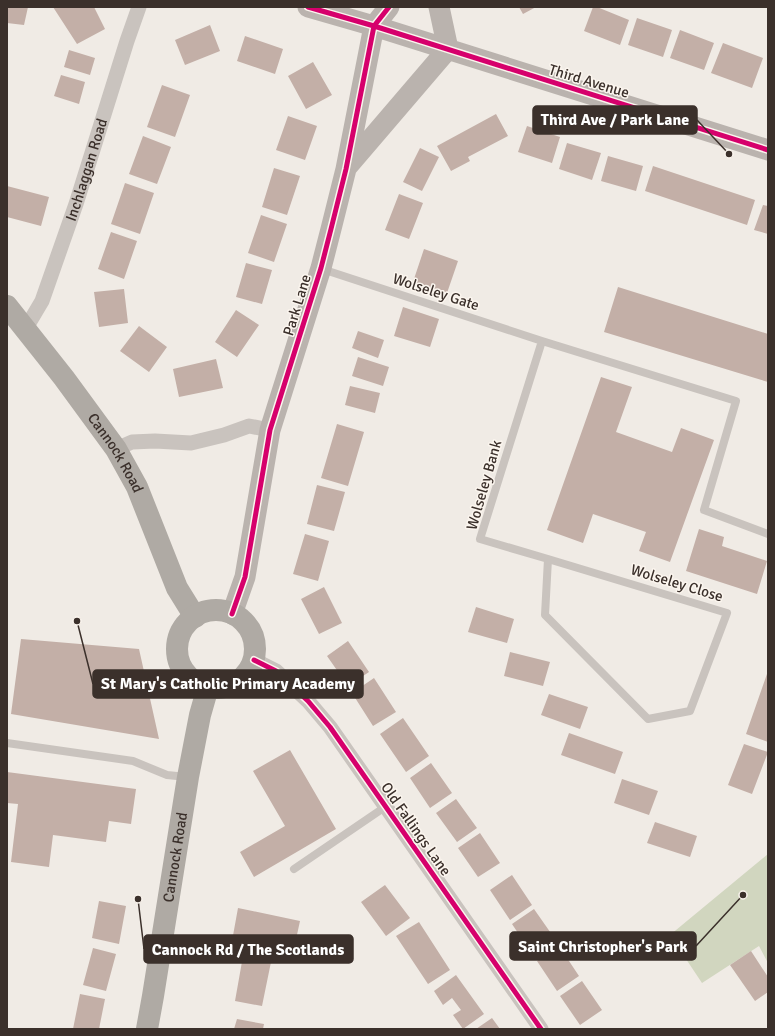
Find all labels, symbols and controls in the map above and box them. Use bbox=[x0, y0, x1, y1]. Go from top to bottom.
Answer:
street label: Third Avenue bbox=[547, 60, 631, 102]
callout: Third Ave / Park Lane bbox=[533, 106, 697, 134]
text: Third Ave / Park Lane bbox=[541, 110, 689, 130]
street label: Inchlaggan Road bbox=[62, 116, 111, 224]
street label: Wolseley Gate bbox=[390, 270, 482, 314]
street label: Park Lane bbox=[279, 272, 315, 338]
street label: Cannock Road bbox=[84, 410, 147, 495]
street label: Wolseley Bank bbox=[463, 438, 506, 532]
street label: Wolseley Close bbox=[629, 560, 725, 606]
callout: St Mary's Catholic Primary Academy bbox=[93, 670, 363, 698]
text: St Mary's Catholic Primary Academy bbox=[101, 674, 355, 694]
street label: Old Fallings Lane bbox=[377, 779, 455, 879]
street label: Cannock Road bbox=[159, 811, 191, 904]
callout: Saint Christopher's Park bbox=[510, 932, 696, 960]
callout: Cannock Rd / The Scotlands bbox=[144, 935, 353, 963]
text: Saint Christopher's Park bbox=[518, 937, 688, 957]
text: Cannock Rd / The Scotlands bbox=[152, 940, 344, 960]

